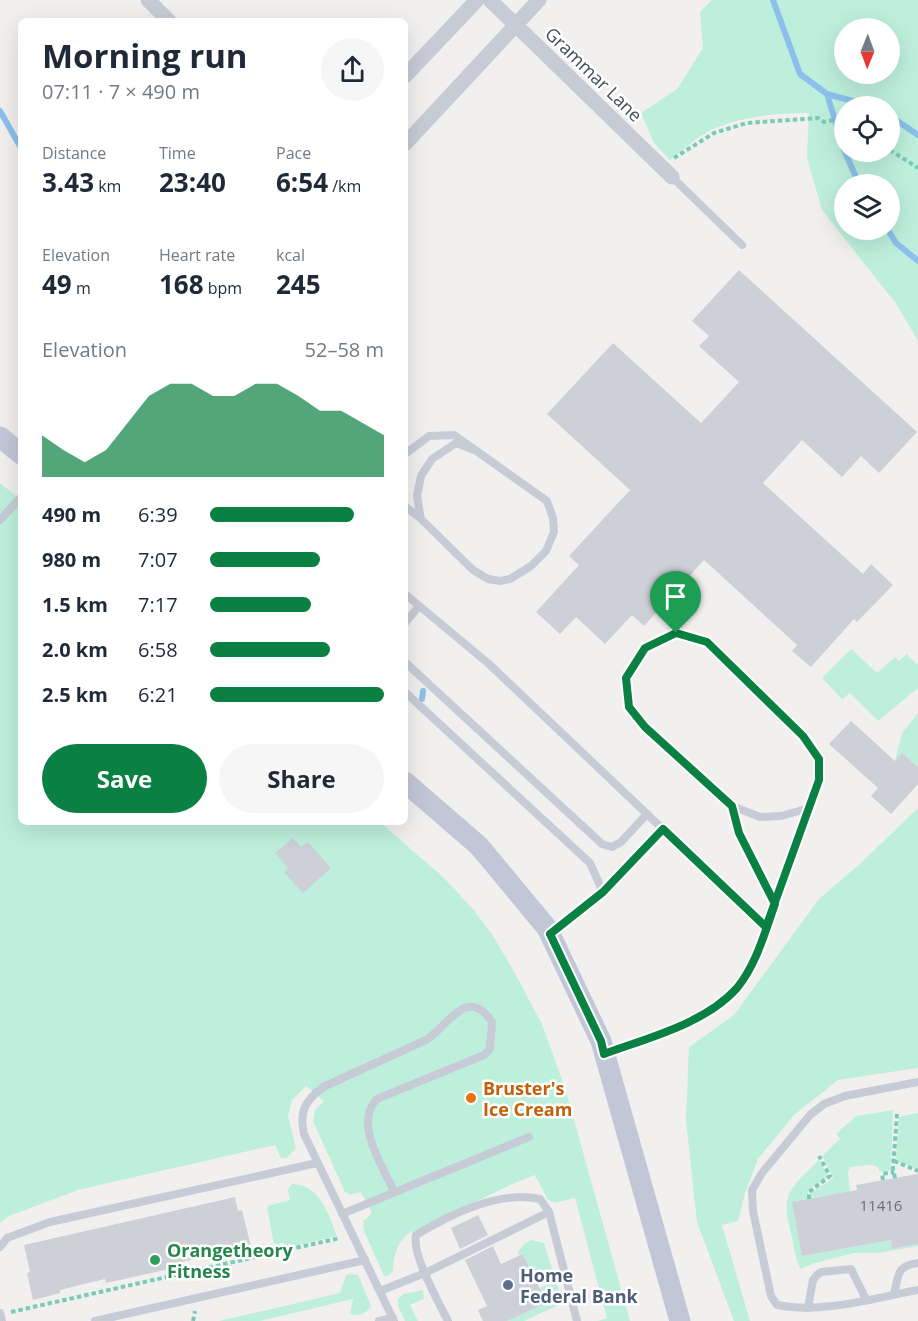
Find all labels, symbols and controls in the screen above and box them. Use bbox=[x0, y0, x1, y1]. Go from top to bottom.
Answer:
north arrow bbox=[834, 18, 900, 84]
map controls bbox=[834, 18, 900, 240]
street label: Grammar Lane bbox=[540, 21, 648, 127]
text: Morning run bbox=[42, 33, 248, 78]
button: share bbox=[321, 38, 384, 101]
text: 07:11 · 7 × 490 m bbox=[42, 78, 200, 105]
button: locate bbox=[834, 96, 900, 162]
text: Distance bbox=[42, 142, 106, 164]
text: Time bbox=[159, 142, 196, 164]
text: Pace bbox=[276, 142, 311, 164]
text: 3.43 bbox=[42, 164, 94, 200]
text: 23:40 bbox=[159, 164, 226, 200]
text: 6:54 bbox=[276, 164, 328, 200]
button: layers bbox=[834, 174, 900, 240]
text: km bbox=[94, 175, 121, 197]
text: /km bbox=[328, 175, 361, 197]
text: Elevation bbox=[42, 244, 110, 266]
text: Heart rate bbox=[159, 244, 235, 266]
text: kcal bbox=[276, 244, 305, 266]
text: 49 bbox=[42, 266, 72, 302]
text: 168 bbox=[159, 266, 204, 302]
text: 245 bbox=[276, 266, 321, 302]
text: m bbox=[72, 277, 91, 299]
text: bpm bbox=[204, 277, 242, 299]
text: Elevation bbox=[42, 336, 127, 363]
text: 52–58 m bbox=[305, 336, 384, 363]
text: 490 m bbox=[42, 501, 101, 528]
text: 6:39 bbox=[138, 501, 178, 528]
text: 980 m bbox=[42, 546, 101, 573]
text: 7:07 bbox=[138, 546, 178, 573]
pin bbox=[650, 571, 701, 633]
icon: arrive bbox=[659, 580, 692, 613]
text: 1.5 km bbox=[42, 591, 108, 618]
text: 7:17 bbox=[138, 591, 178, 618]
text: 2.0 km bbox=[42, 636, 108, 663]
text: 6:58 bbox=[138, 636, 178, 663]
text: 2.5 km bbox=[42, 681, 108, 708]
text: 6:21 bbox=[138, 681, 178, 708]
button: Save bbox=[42, 744, 207, 813]
button: Share bbox=[219, 744, 384, 813]
place label: Bruster's Ice Cream bbox=[483, 1076, 572, 1121]
marker: Bruster's Ice Cream bbox=[464, 1091, 478, 1105]
house number: 11416 bbox=[860, 1195, 902, 1215]
place label: Orangetheory Fitness bbox=[167, 1238, 294, 1283]
marker: Orangetheory Fitness bbox=[148, 1253, 162, 1267]
place label: Home Federal Bank bbox=[520, 1263, 639, 1308]
marker: Home Federal Bank bbox=[501, 1278, 515, 1292]

